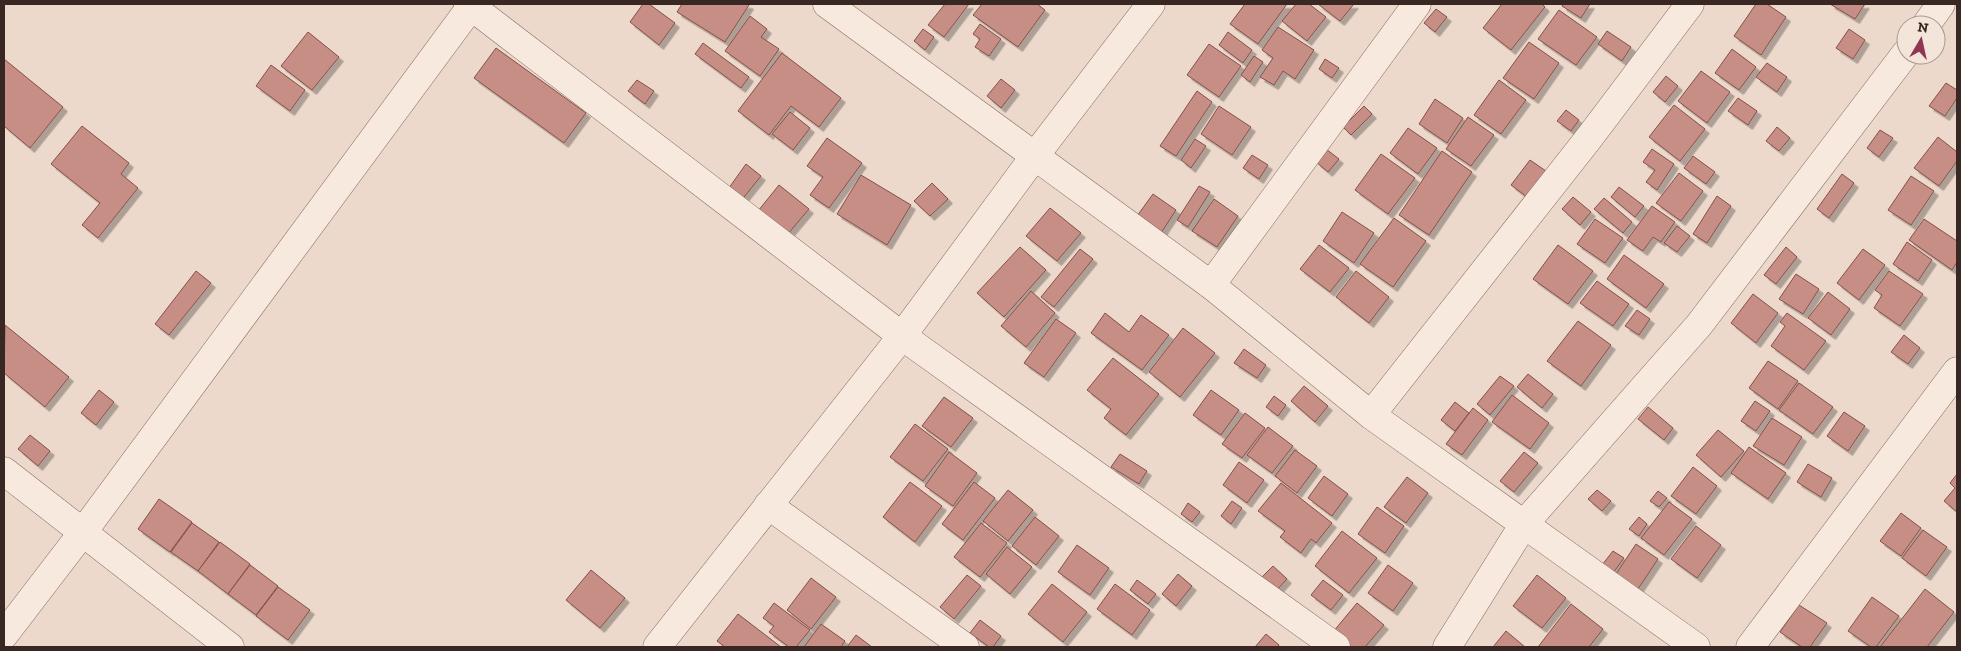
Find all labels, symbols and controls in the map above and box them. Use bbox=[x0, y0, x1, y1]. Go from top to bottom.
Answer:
north arrow bbox=[1896, 15, 1946, 65]
text: N bbox=[1916, 18, 1930, 37]

